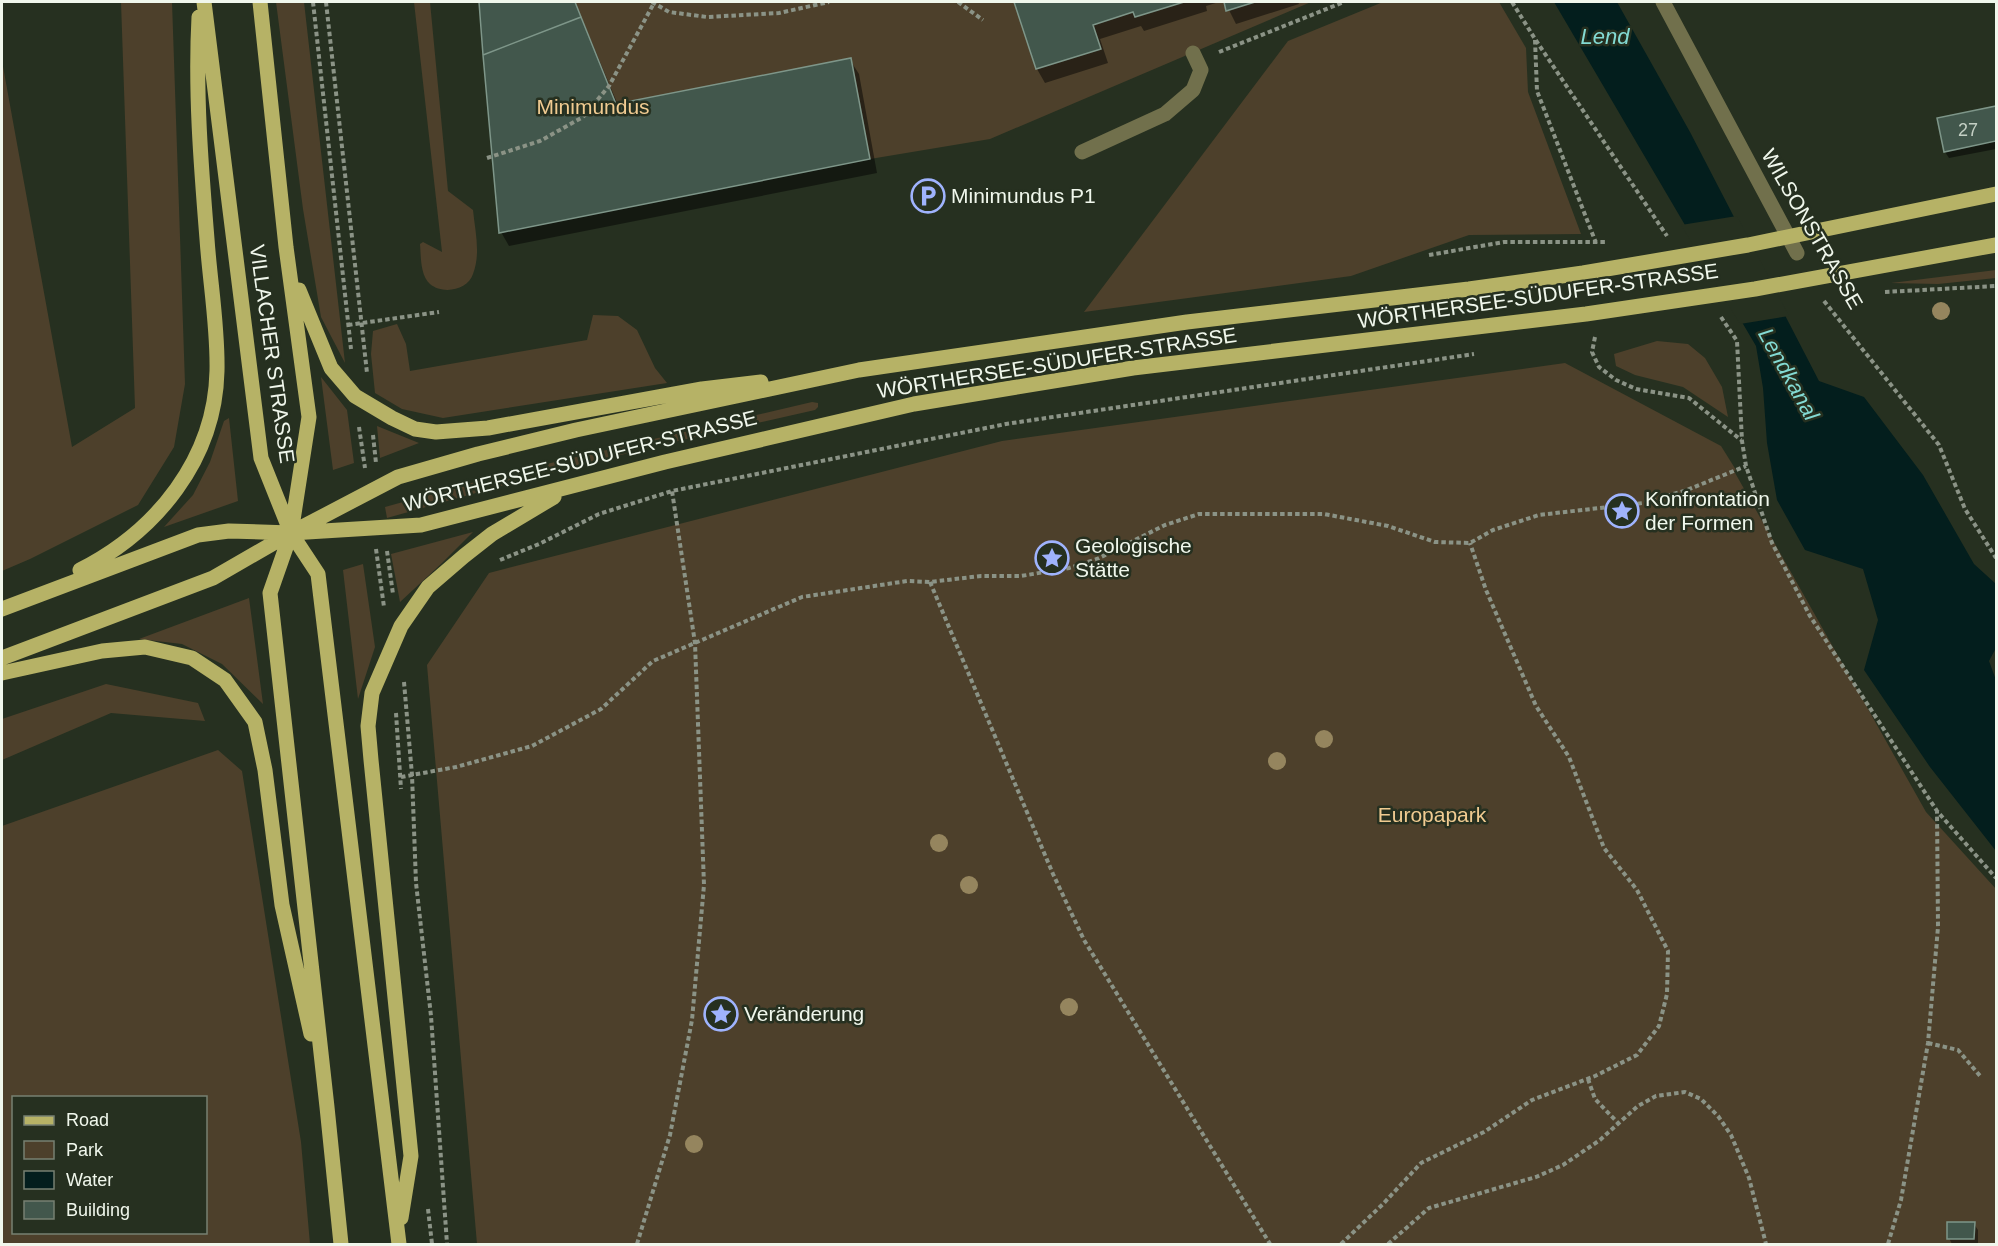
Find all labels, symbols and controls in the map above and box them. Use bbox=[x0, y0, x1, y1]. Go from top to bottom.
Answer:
water label: Lend bbox=[1581, 24, 1630, 49]
park label: Minimundus bbox=[536, 95, 650, 118]
house number: 27 bbox=[1958, 120, 1978, 140]
street label: WILSONSTRASSE bbox=[1757, 145, 1868, 313]
parking icon: Minimundus P1 bbox=[910, 178, 946, 214]
place label: Minimundus P1 bbox=[951, 184, 1096, 207]
street label: VILLACHER STRASSE bbox=[246, 243, 299, 465]
street label: WÖRTHERSEE-SÜDUFER-STRASSE bbox=[1356, 259, 1720, 332]
street label: WÖRTHERSEE-SÜDUFER-STRASSE bbox=[876, 323, 1238, 402]
water label: Lendkanal bbox=[1753, 324, 1825, 426]
street label: WÖRTHERSEE-SÜDUFER-STRASSE bbox=[401, 405, 759, 516]
place label: Konfrontation der Formen bbox=[1645, 487, 1770, 534]
place icon: Konfrontation der Formen bbox=[1604, 493, 1640, 529]
place label: Geologische Stätte bbox=[1075, 534, 1192, 581]
place icon: Geologische Stätte bbox=[1034, 540, 1070, 576]
park label: Europapark bbox=[1378, 803, 1487, 826]
place icon: Veränderung bbox=[703, 996, 739, 1032]
place label: Veränderung bbox=[744, 1002, 864, 1025]
legend bbox=[12, 1096, 207, 1234]
text: Road bbox=[66, 1110, 109, 1130]
text: Park bbox=[66, 1140, 104, 1160]
text: Water bbox=[66, 1170, 113, 1190]
text: Building bbox=[66, 1200, 130, 1220]

